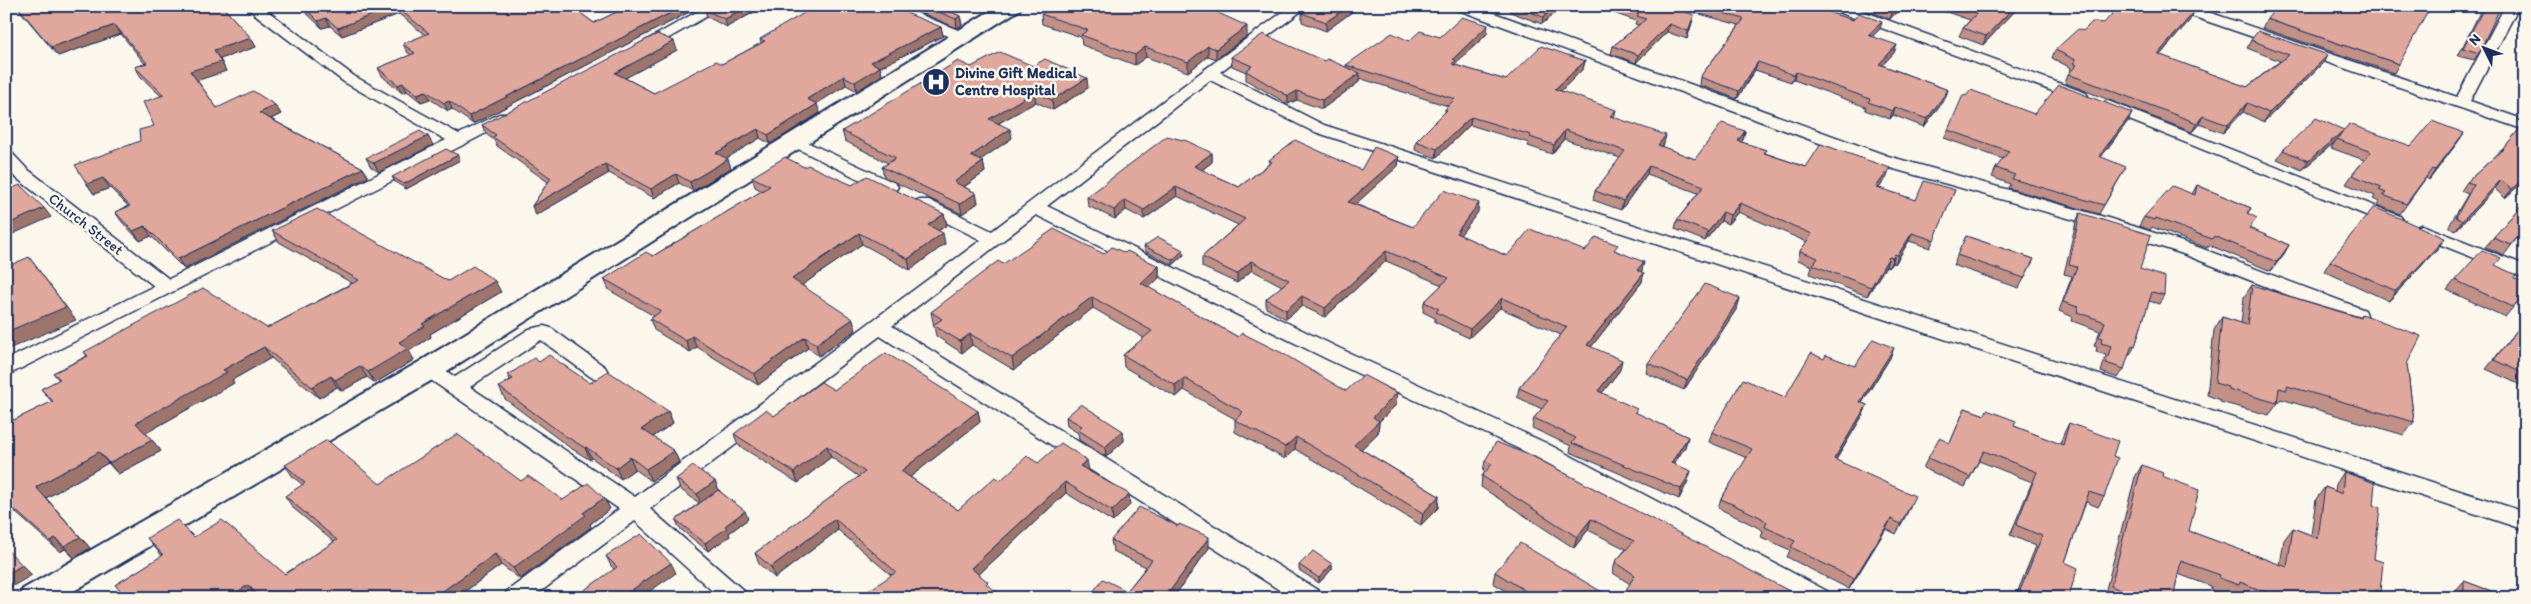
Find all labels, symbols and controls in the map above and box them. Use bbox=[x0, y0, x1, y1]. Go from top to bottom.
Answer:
north arrow bbox=[2458, 22, 2508, 72]
text: N bbox=[2465, 30, 2484, 49]
place label: Divine Gift Medical Centre Hospital bbox=[955, 64, 1078, 100]
hospital icon: Divine Gift Medical Centre Hospital bbox=[921, 67, 951, 97]
street label: Church Street bbox=[45, 189, 127, 259]

